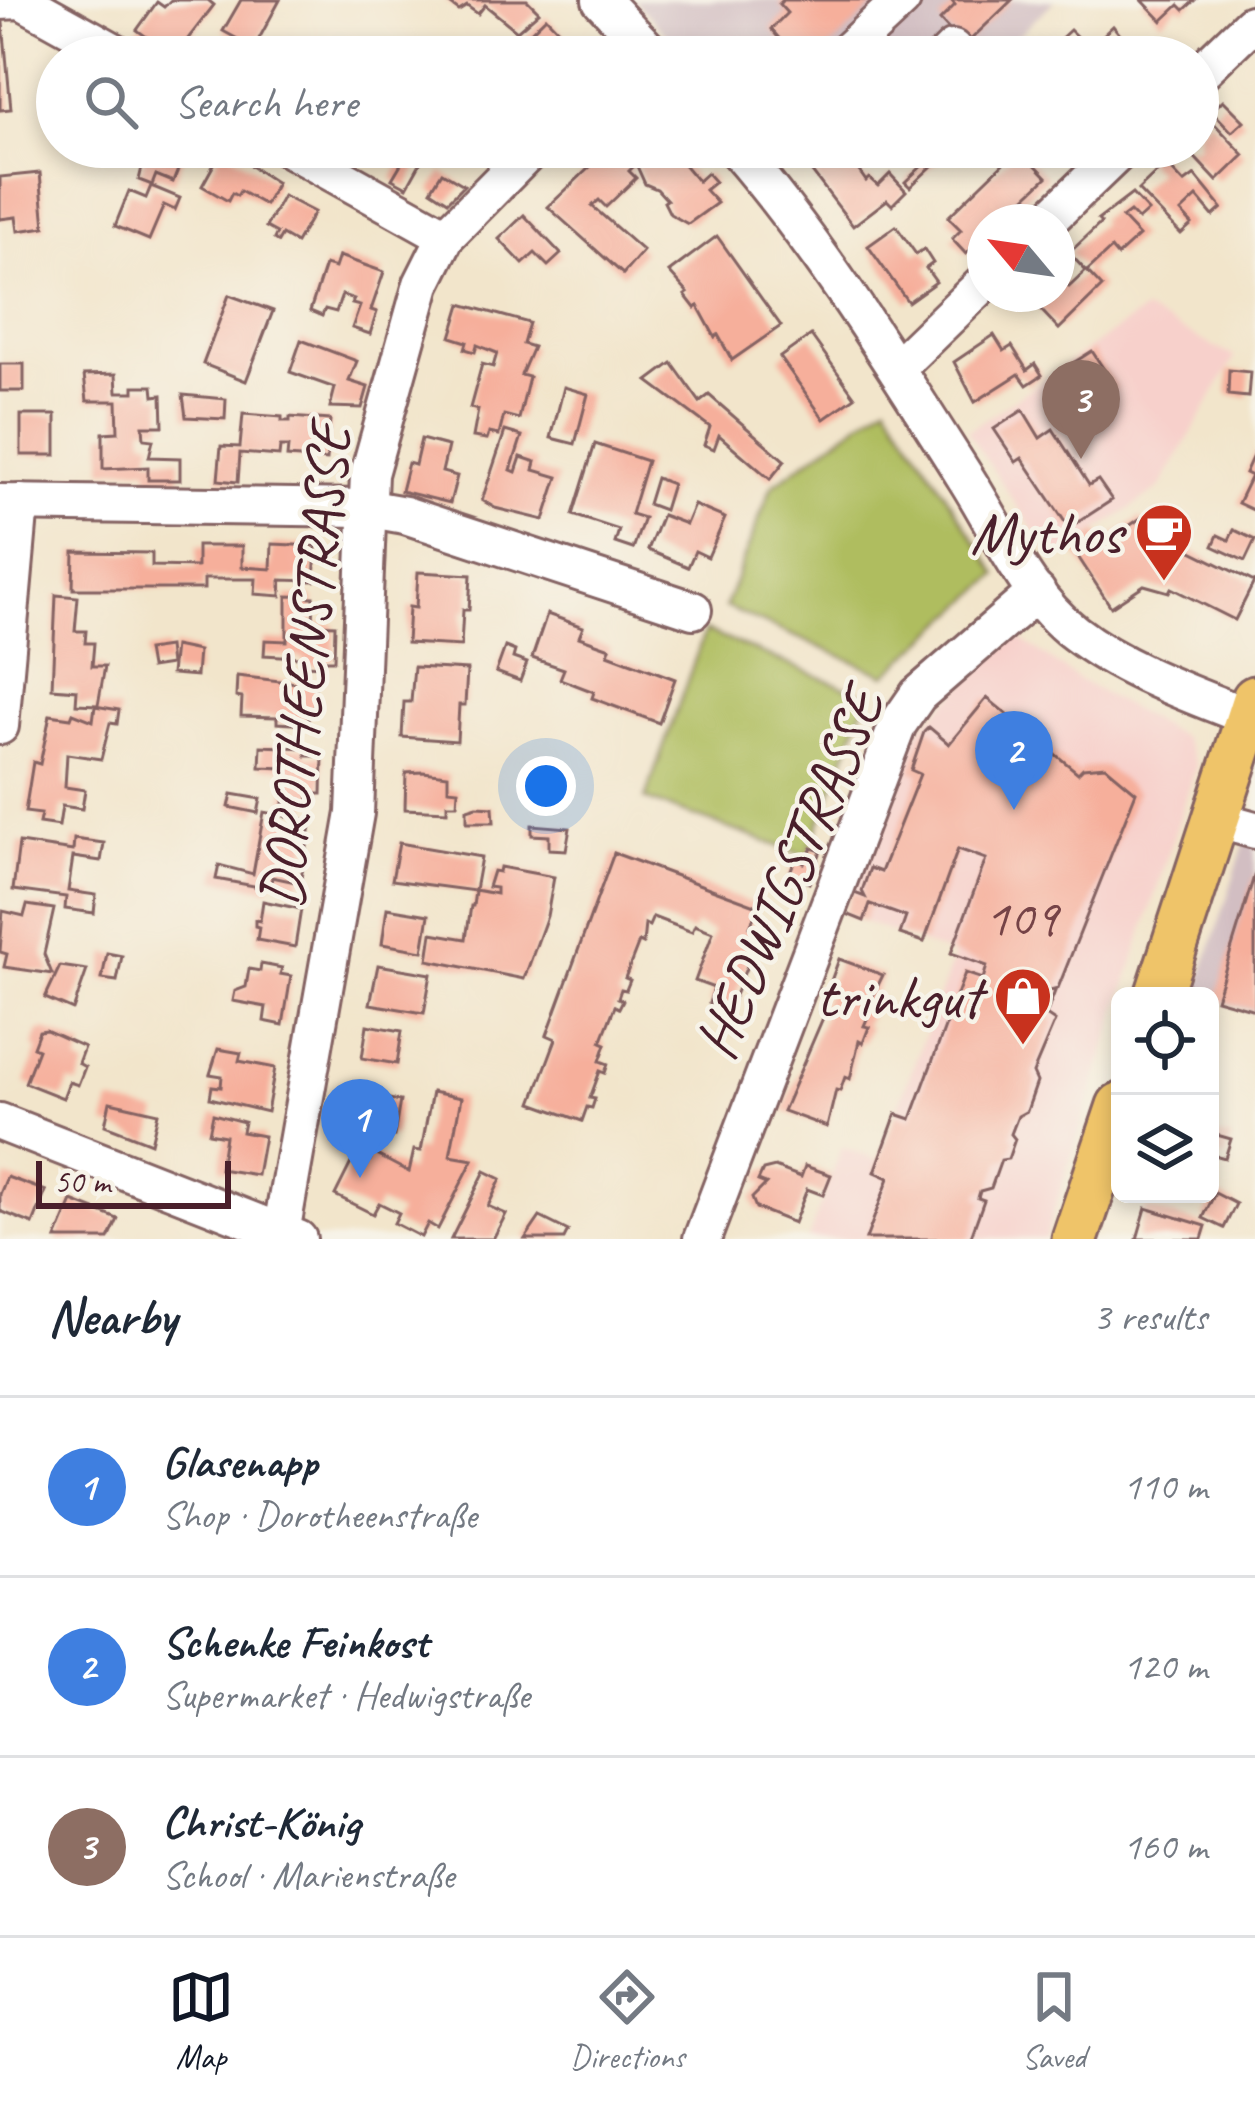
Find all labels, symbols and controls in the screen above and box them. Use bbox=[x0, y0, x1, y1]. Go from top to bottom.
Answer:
search box bbox=[36, 36, 1219, 168]
icon: search bbox=[78, 69, 144, 135]
text: Search here bbox=[174, 74, 357, 131]
north arrow bbox=[967, 204, 1075, 312]
pin: 3 bbox=[1042, 360, 1120, 459]
street label: DOROTHEENSTRASSE bbox=[242, 414, 369, 912]
place label: Mythos bbox=[970, 495, 1128, 571]
cafe icon: Mythos bbox=[1133, 501, 1195, 583]
street label: HEDWIGSTRASSE bbox=[677, 670, 904, 1070]
pin: 2 bbox=[975, 711, 1053, 810]
your location bbox=[516, 756, 576, 816]
house number: 109 bbox=[985, 883, 1061, 951]
place label: trinkgut bbox=[816, 959, 989, 1035]
shop icon: trinkgut bbox=[992, 965, 1054, 1047]
map controls bbox=[1111, 987, 1219, 1203]
button: locate bbox=[1111, 987, 1219, 1095]
pin: 1 bbox=[321, 1079, 399, 1178]
button: layers bbox=[1111, 1095, 1219, 1203]
scale bar bbox=[36, 1155, 231, 1208]
text: 50 m bbox=[54, 1161, 110, 1203]
text: Nearby bbox=[48, 1285, 176, 1349]
text: 3 results bbox=[1093, 1293, 1207, 1342]
text: Glasenapp bbox=[162, 1434, 317, 1491]
text: 1 bbox=[78, 1462, 96, 1511]
text: 110 m bbox=[1123, 1462, 1207, 1511]
text: Shop · Dorotheenstraße bbox=[162, 1491, 477, 1540]
text: Schenke Feinkost bbox=[162, 1614, 428, 1671]
text: 2 bbox=[78, 1642, 96, 1691]
text: 120 m bbox=[1123, 1642, 1207, 1691]
text: Supermarket · Hedwigstraße bbox=[162, 1671, 530, 1720]
text: Christ-König bbox=[162, 1794, 360, 1851]
text: 3 bbox=[78, 1822, 96, 1871]
text: 160 m bbox=[1123, 1822, 1207, 1871]
text: School · Marienstraße bbox=[162, 1851, 454, 1900]
tab: Map bbox=[168, 1964, 234, 2078]
tab: Directions bbox=[570, 1964, 685, 2078]
tab: Saved bbox=[1021, 1964, 1087, 2078]

